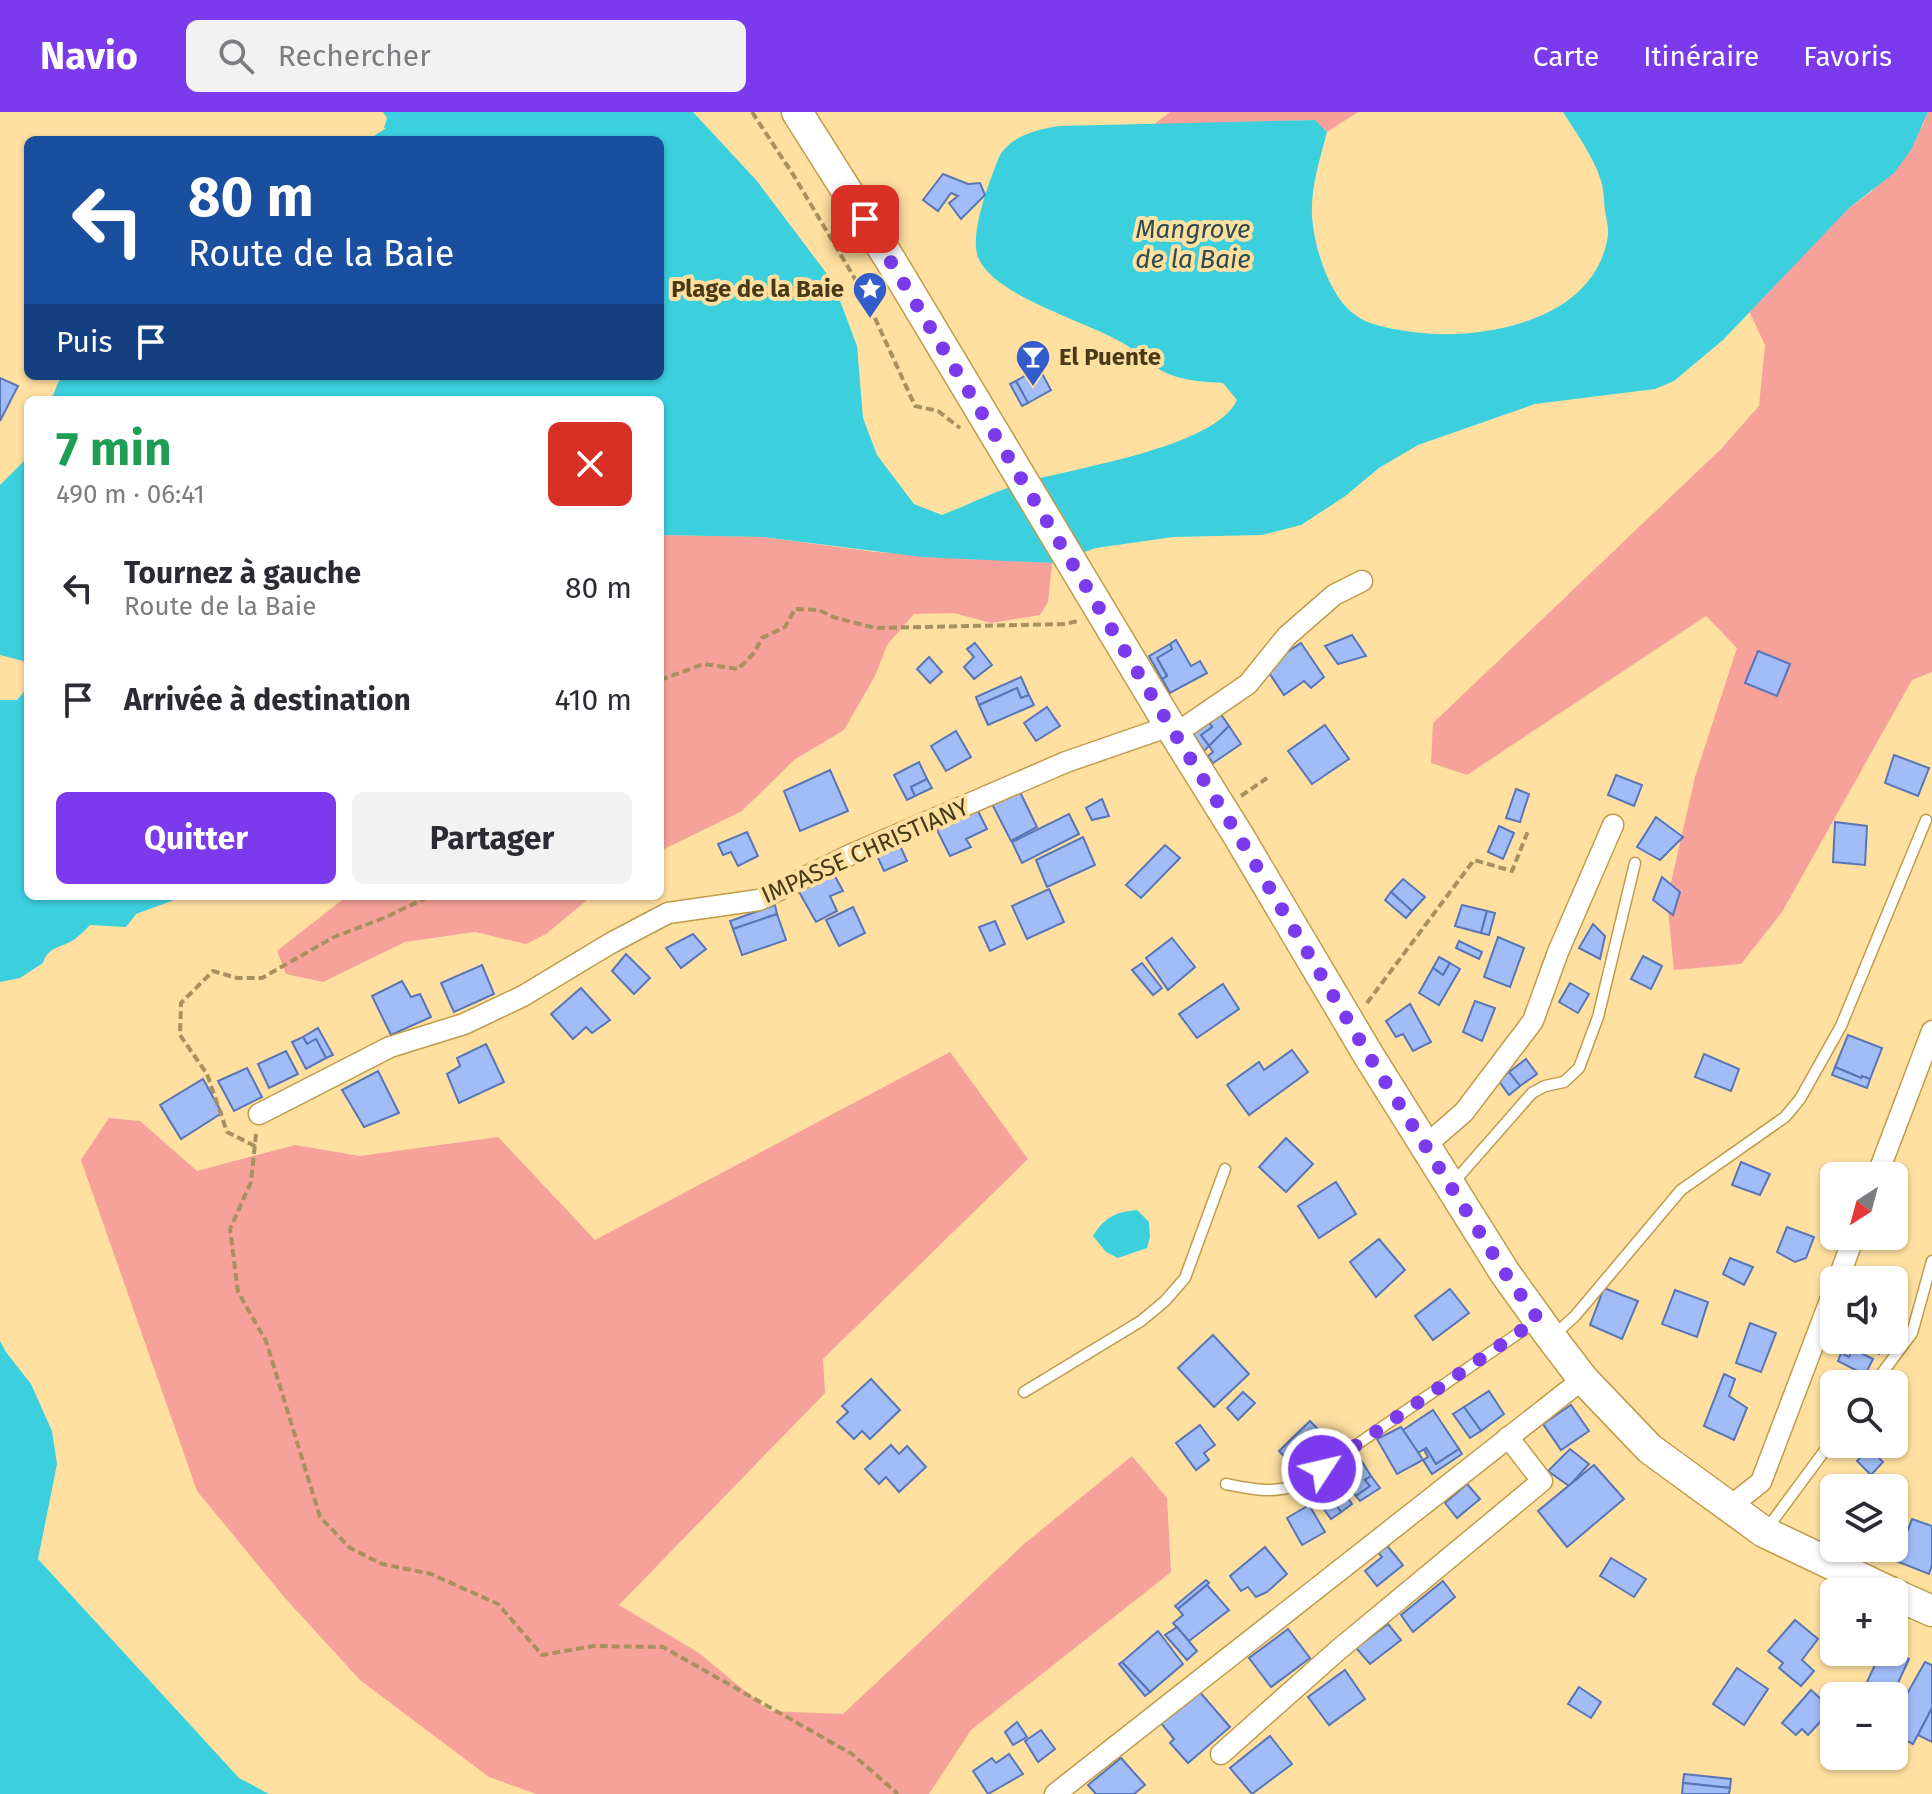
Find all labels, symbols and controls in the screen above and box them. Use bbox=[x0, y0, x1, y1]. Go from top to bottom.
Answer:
search box bbox=[186, 20, 746, 92]
text: Navio bbox=[40, 33, 138, 79]
icon: search bbox=[214, 34, 258, 78]
text: Rechercher bbox=[278, 38, 431, 74]
text: Carte bbox=[1533, 40, 1599, 73]
text: Itinéraire bbox=[1643, 40, 1759, 73]
text: Favoris bbox=[1803, 40, 1892, 73]
text: 80 m bbox=[188, 164, 314, 231]
icon: left bbox=[56, 168, 160, 272]
pin bbox=[831, 185, 899, 253]
icon: arrive bbox=[843, 197, 887, 241]
water label: Mangrove de la Baie bbox=[1135, 214, 1251, 275]
text: Route de la Baie bbox=[188, 232, 454, 276]
place icon: Plage de la Baie bbox=[851, 270, 889, 320]
place label: Plage de la Baie bbox=[671, 275, 844, 303]
icon: arrive bbox=[129, 320, 173, 364]
text: Puis bbox=[56, 324, 113, 360]
bar icon: El Puente bbox=[1014, 338, 1052, 388]
place label: El Puente bbox=[1059, 343, 1161, 371]
text: 7 min bbox=[56, 420, 172, 478]
button: close bbox=[548, 422, 632, 506]
text: 490 m · 06:41 bbox=[56, 479, 205, 510]
text: Tournez à gauche bbox=[124, 555, 361, 591]
icon: left bbox=[56, 566, 100, 610]
text: 80 m bbox=[565, 570, 632, 606]
text: Route de la Baie bbox=[124, 591, 316, 622]
icon: arrive bbox=[56, 678, 100, 722]
text: Arrivée à destination bbox=[124, 682, 411, 718]
text: 410 m bbox=[554, 682, 632, 718]
button: Quitter bbox=[56, 792, 336, 884]
button: Partager bbox=[352, 792, 632, 884]
street label: IMPASSE CHRISTIANY bbox=[757, 792, 974, 909]
north arrow bbox=[1820, 1162, 1908, 1250]
map controls bbox=[1820, 1162, 1908, 1770]
button: sound bbox=[1820, 1266, 1908, 1354]
button: search bbox=[1820, 1370, 1908, 1458]
position arrow bbox=[1280, 1427, 1364, 1511]
button: layers bbox=[1820, 1474, 1908, 1562]
button: + bbox=[1820, 1578, 1908, 1666]
button: − bbox=[1820, 1682, 1908, 1770]

